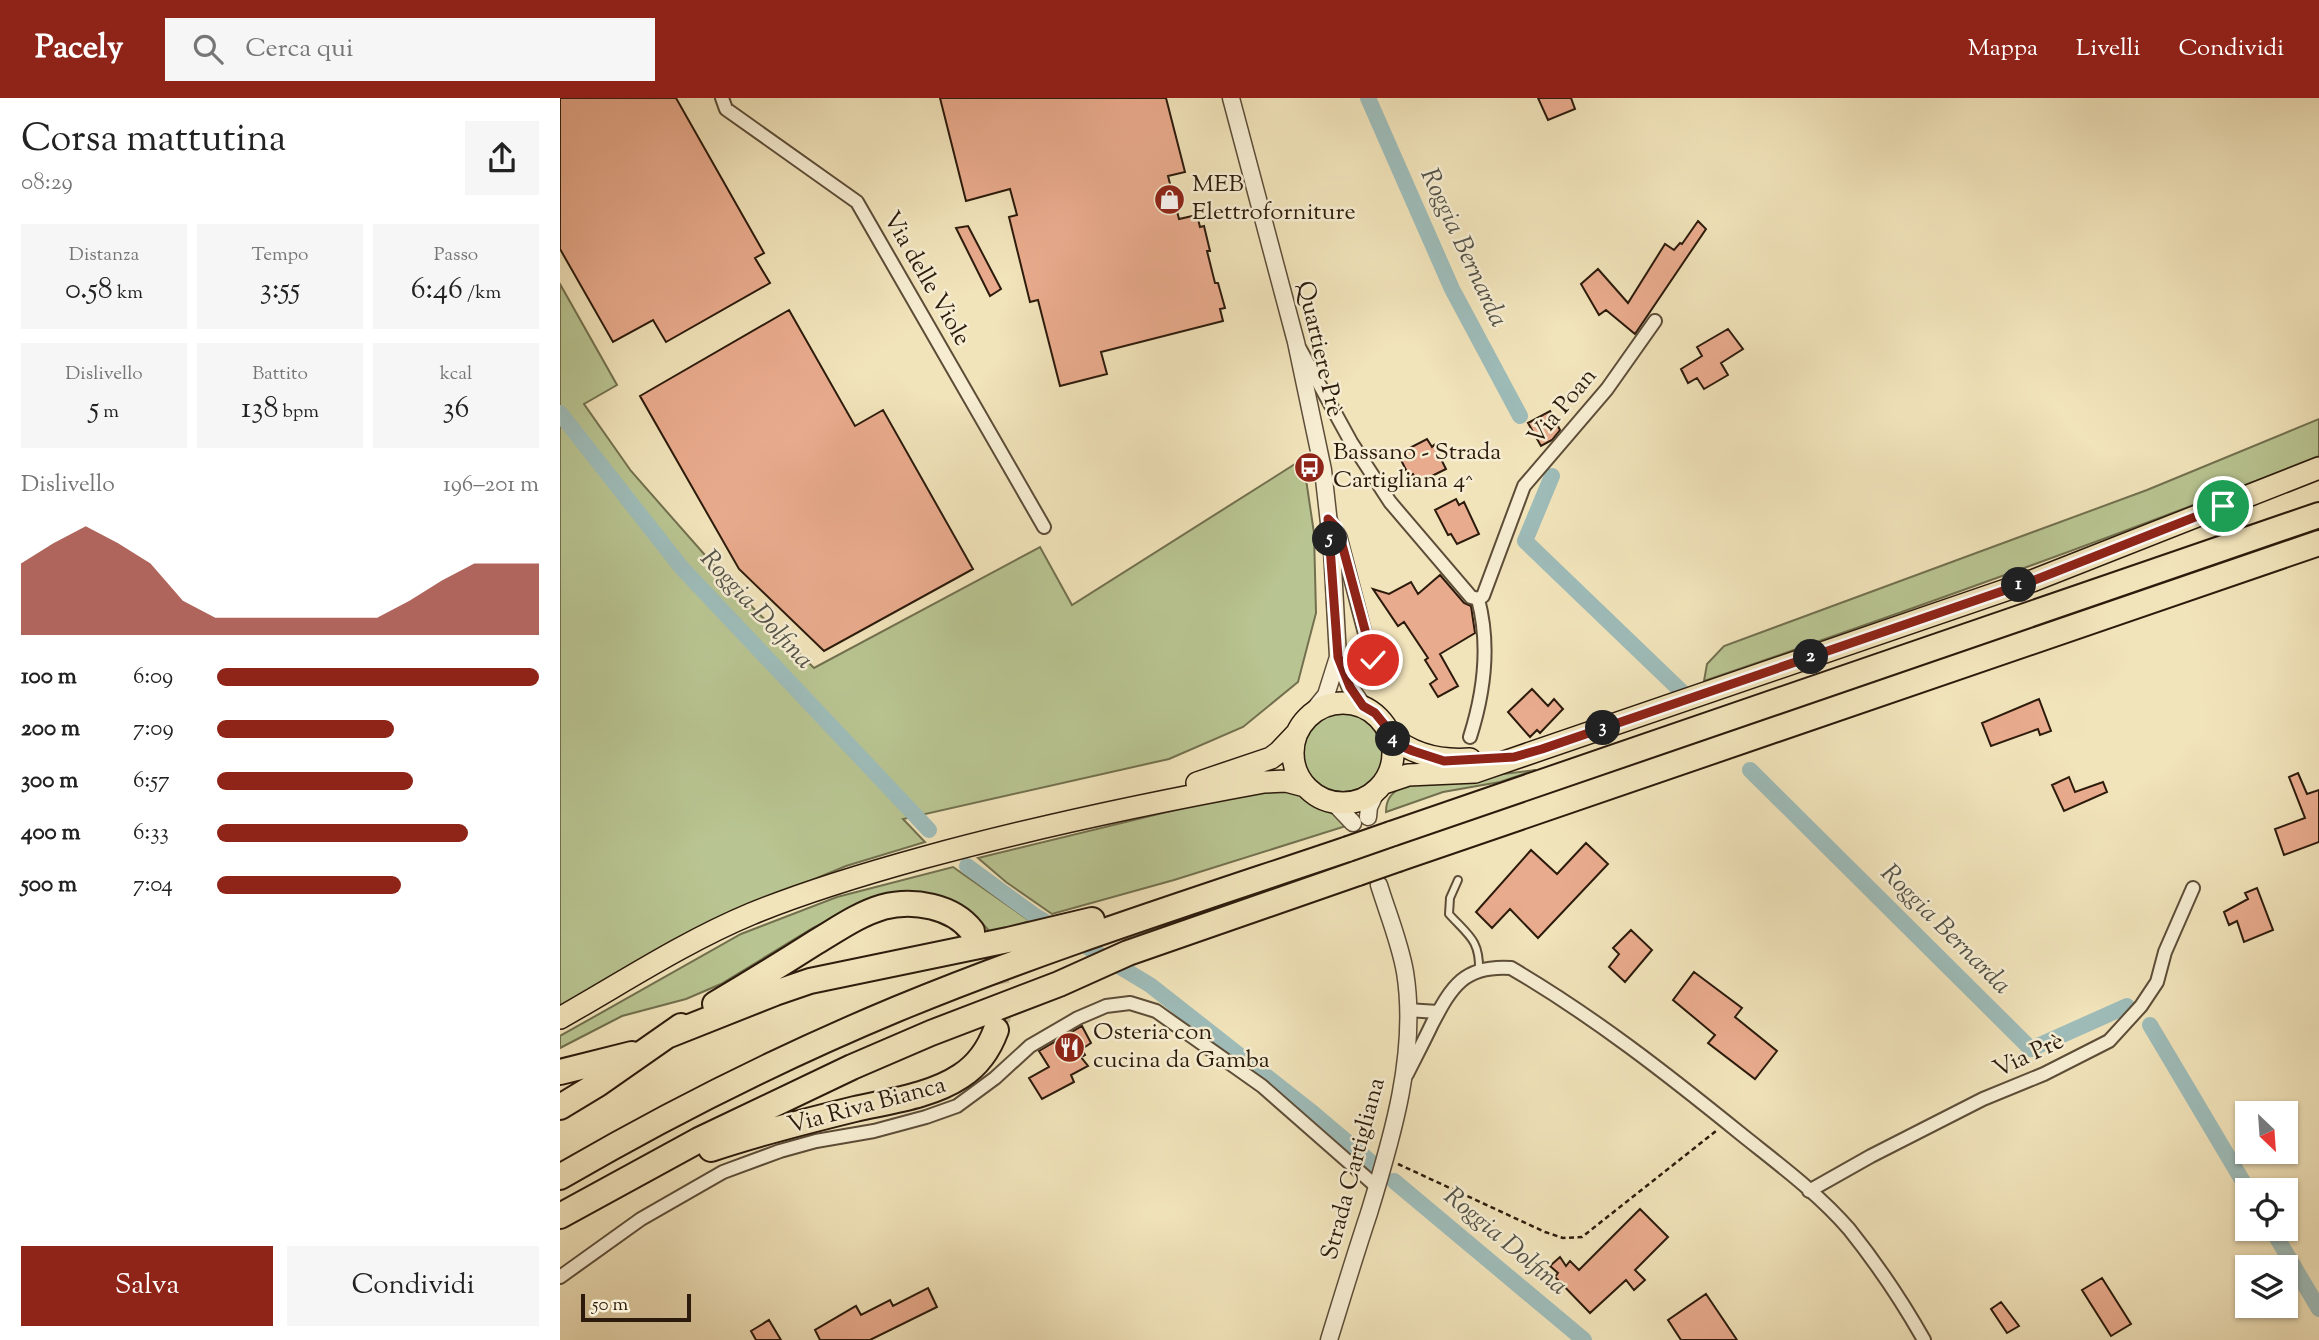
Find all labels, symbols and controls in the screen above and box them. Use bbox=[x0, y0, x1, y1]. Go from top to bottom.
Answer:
search box bbox=[165, 18, 655, 81]
text: Pacely bbox=[35, 25, 123, 73]
icon: search bbox=[189, 30, 227, 68]
text: Cerca qui bbox=[245, 31, 353, 68]
text: Mappa bbox=[1968, 32, 2038, 66]
text: Livelli bbox=[2076, 32, 2140, 66]
text: Condividi bbox=[2178, 32, 2284, 66]
text: Corsa mattutina bbox=[21, 114, 286, 168]
button: share bbox=[465, 121, 539, 195]
water label: Roggia Bernarda bbox=[1410, 162, 1516, 334]
text: 08:29 bbox=[21, 167, 73, 200]
place label: MEB Elettroforniture bbox=[1192, 168, 1356, 230]
shop icon: MEB Elettroforniture bbox=[1152, 182, 1186, 216]
street label: Via delle Viole bbox=[874, 206, 978, 352]
text: Distanza bbox=[69, 242, 139, 269]
text: Tempo bbox=[251, 242, 309, 269]
text: Passo bbox=[434, 242, 478, 269]
text: 0.58 bbox=[65, 269, 113, 312]
text: 3:55 bbox=[260, 269, 300, 312]
text: 6:46 bbox=[411, 269, 463, 312]
street label: Quartiere Prè bbox=[1287, 278, 1351, 420]
text: km bbox=[113, 280, 143, 307]
text: /km bbox=[463, 280, 501, 307]
text: Dislivello bbox=[65, 361, 143, 388]
text: Battito bbox=[252, 361, 308, 388]
text: kcal bbox=[440, 361, 472, 388]
street label: Via Poan bbox=[1520, 361, 1606, 453]
text: 5 bbox=[89, 388, 99, 431]
text: 138 bbox=[241, 388, 278, 431]
text: 36 bbox=[443, 388, 469, 431]
text: m bbox=[99, 399, 119, 426]
text: bpm bbox=[278, 399, 319, 426]
place label: Bassano - Strada Cartigliana 4^ bbox=[1333, 436, 1501, 498]
bus stop icon: Bassano - Strada Cartigliana 4^ bbox=[1293, 450, 1327, 484]
text: Dislivello bbox=[21, 469, 115, 502]
text: 196–201 m bbox=[443, 469, 539, 502]
pin bbox=[2193, 476, 2253, 536]
icon: arrive bbox=[2204, 487, 2242, 525]
pin: 5 bbox=[1312, 522, 1348, 556]
text: 5 bbox=[1326, 525, 1333, 552]
water label: Roggia Dolfina bbox=[691, 542, 821, 678]
pin: 1 bbox=[2002, 568, 2036, 602]
text: 1 bbox=[2015, 571, 2022, 598]
pin bbox=[1343, 630, 1403, 690]
pin: 2 bbox=[1794, 640, 1828, 674]
icon: check bbox=[1354, 641, 1392, 679]
text: 2 bbox=[1806, 643, 1815, 670]
text: 100 m bbox=[21, 661, 77, 694]
text: 6:09 bbox=[133, 661, 173, 694]
pin: 3 bbox=[1586, 710, 1620, 746]
text: 200 m bbox=[21, 713, 80, 746]
text: 7:09 bbox=[133, 713, 174, 746]
text: 3 bbox=[1599, 714, 1606, 741]
pin: 4 bbox=[1376, 722, 1410, 756]
text: 4 bbox=[1388, 725, 1397, 752]
text: 300 m bbox=[21, 765, 78, 798]
text: 6:57 bbox=[133, 765, 170, 798]
text: 400 m bbox=[21, 817, 81, 850]
text: 6:33 bbox=[133, 817, 169, 850]
water label: Roggia Bernarda bbox=[1871, 856, 2019, 1004]
text: 500 m bbox=[21, 869, 77, 902]
text: 7:04 bbox=[133, 869, 173, 902]
place label: Osteria con cucina da Gamba bbox=[1093, 1016, 1270, 1078]
street label: Via Prè bbox=[1988, 1025, 2070, 1087]
restaurant icon: Osteria con cucina da Gamba bbox=[1053, 1030, 1087, 1064]
street label: Via Riva Bianca bbox=[784, 1069, 950, 1143]
street label: Strada Cartigliana bbox=[1313, 1074, 1395, 1264]
north arrow bbox=[2235, 1101, 2298, 1164]
map controls bbox=[2235, 1101, 2298, 1318]
button: locate bbox=[2235, 1178, 2298, 1241]
water label: Roggia Dolfina bbox=[1435, 1179, 1575, 1305]
button: Salva bbox=[21, 1246, 273, 1326]
button: Condividi bbox=[287, 1246, 539, 1326]
button: layers bbox=[2235, 1255, 2298, 1318]
scale bar bbox=[581, 1291, 691, 1323]
text: 50 m bbox=[592, 1292, 628, 1319]

